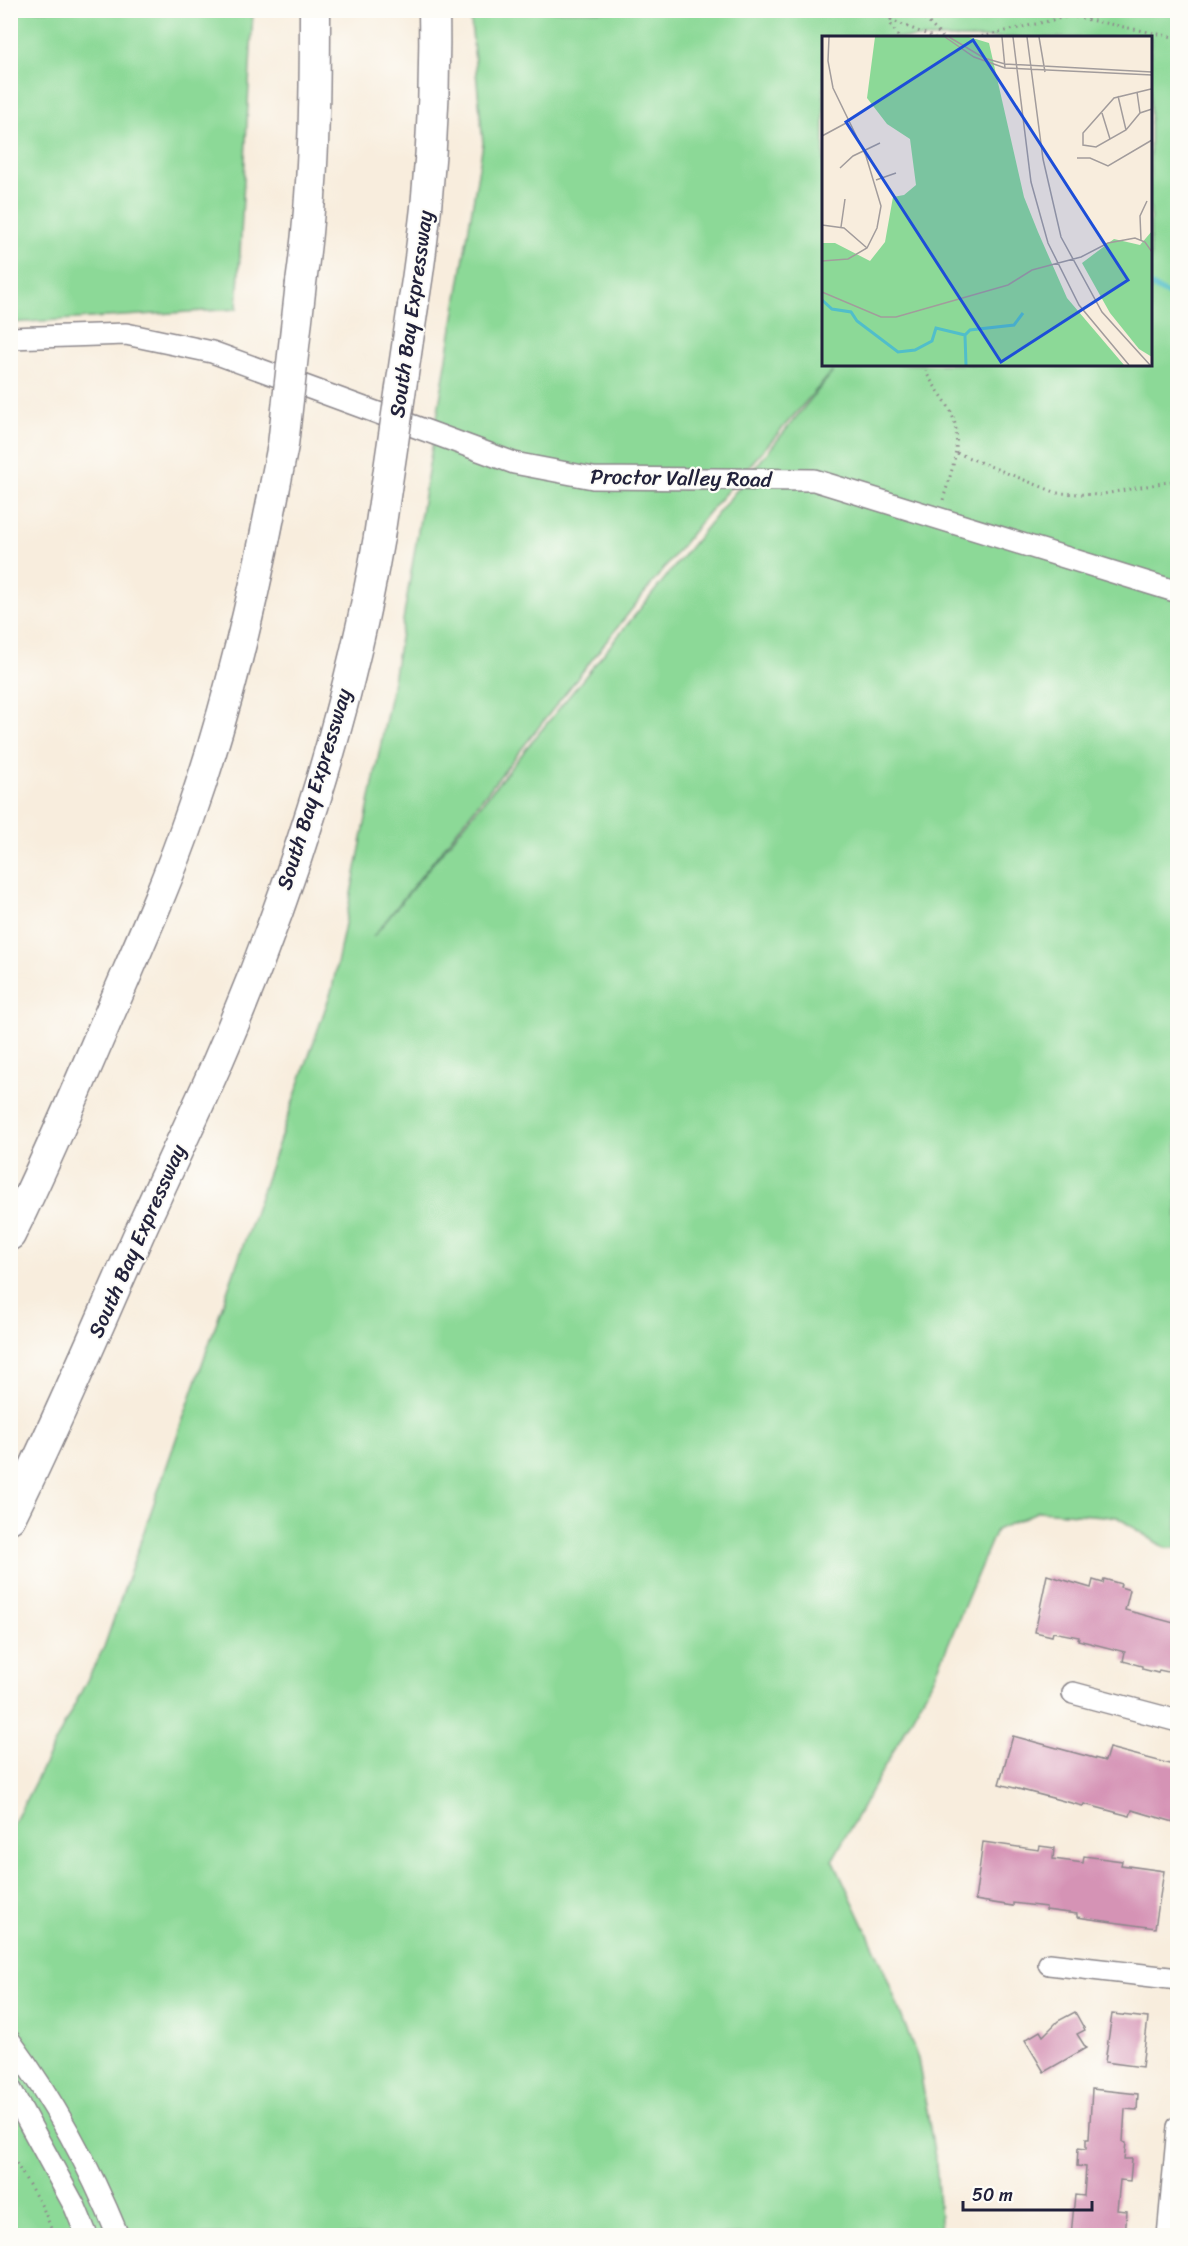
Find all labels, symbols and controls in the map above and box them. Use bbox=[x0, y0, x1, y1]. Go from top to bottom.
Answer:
inset map bbox=[822, 36, 1152, 366]
street label: South Bay Expressway bbox=[378, 208, 444, 420]
street label: Proctor Valley Road bbox=[590, 457, 774, 499]
street label: South Bay Expressway bbox=[265, 683, 363, 895]
street label: South Bay Expressway bbox=[77, 1138, 197, 1344]
scale bar bbox=[963, 2174, 1092, 2212]
text: 50 m bbox=[972, 2179, 1013, 2211]

